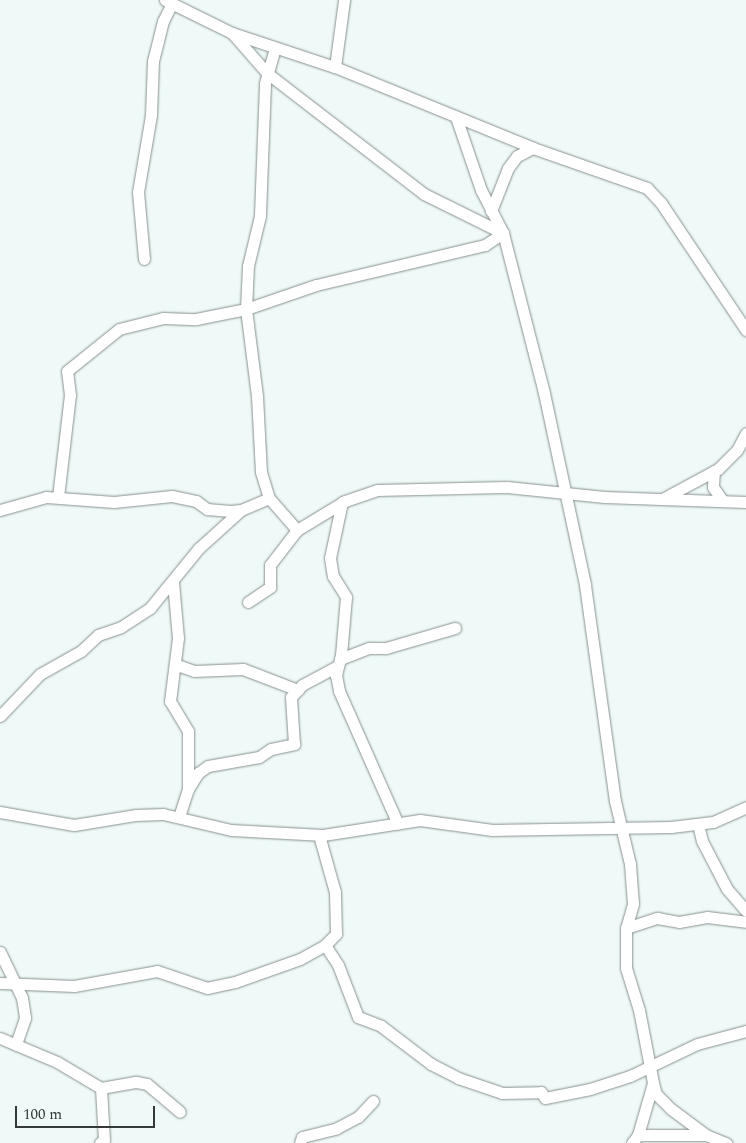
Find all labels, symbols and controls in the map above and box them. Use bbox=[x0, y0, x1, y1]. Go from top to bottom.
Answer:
scale bar bbox=[18, 1096, 158, 1128]
text: 100 m bbox=[23, 1103, 62, 1126]

